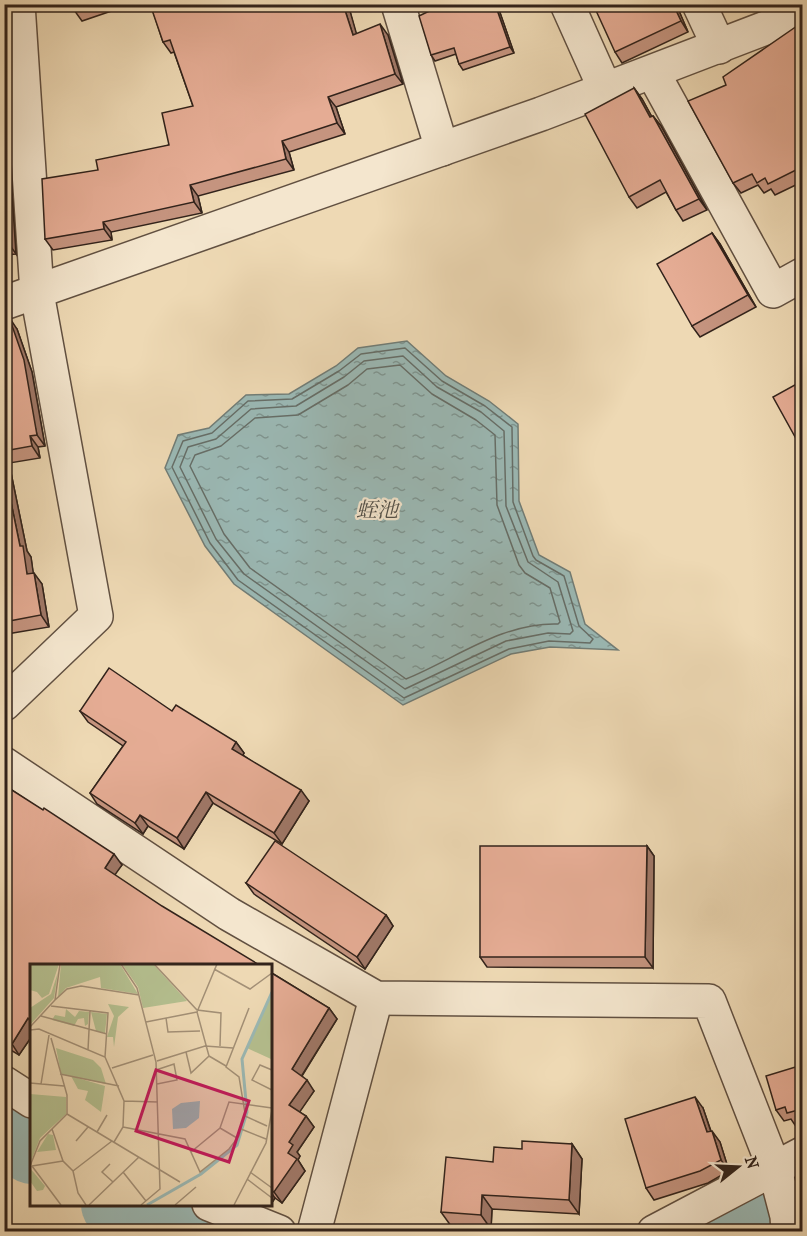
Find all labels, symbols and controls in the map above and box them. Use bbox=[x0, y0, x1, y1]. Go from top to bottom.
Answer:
water label: 蛭池 bbox=[356, 498, 400, 522]
inset map bbox=[30, 964, 272, 1206]
north arrow bbox=[708, 1137, 768, 1197]
text: N bbox=[741, 1154, 763, 1172]

